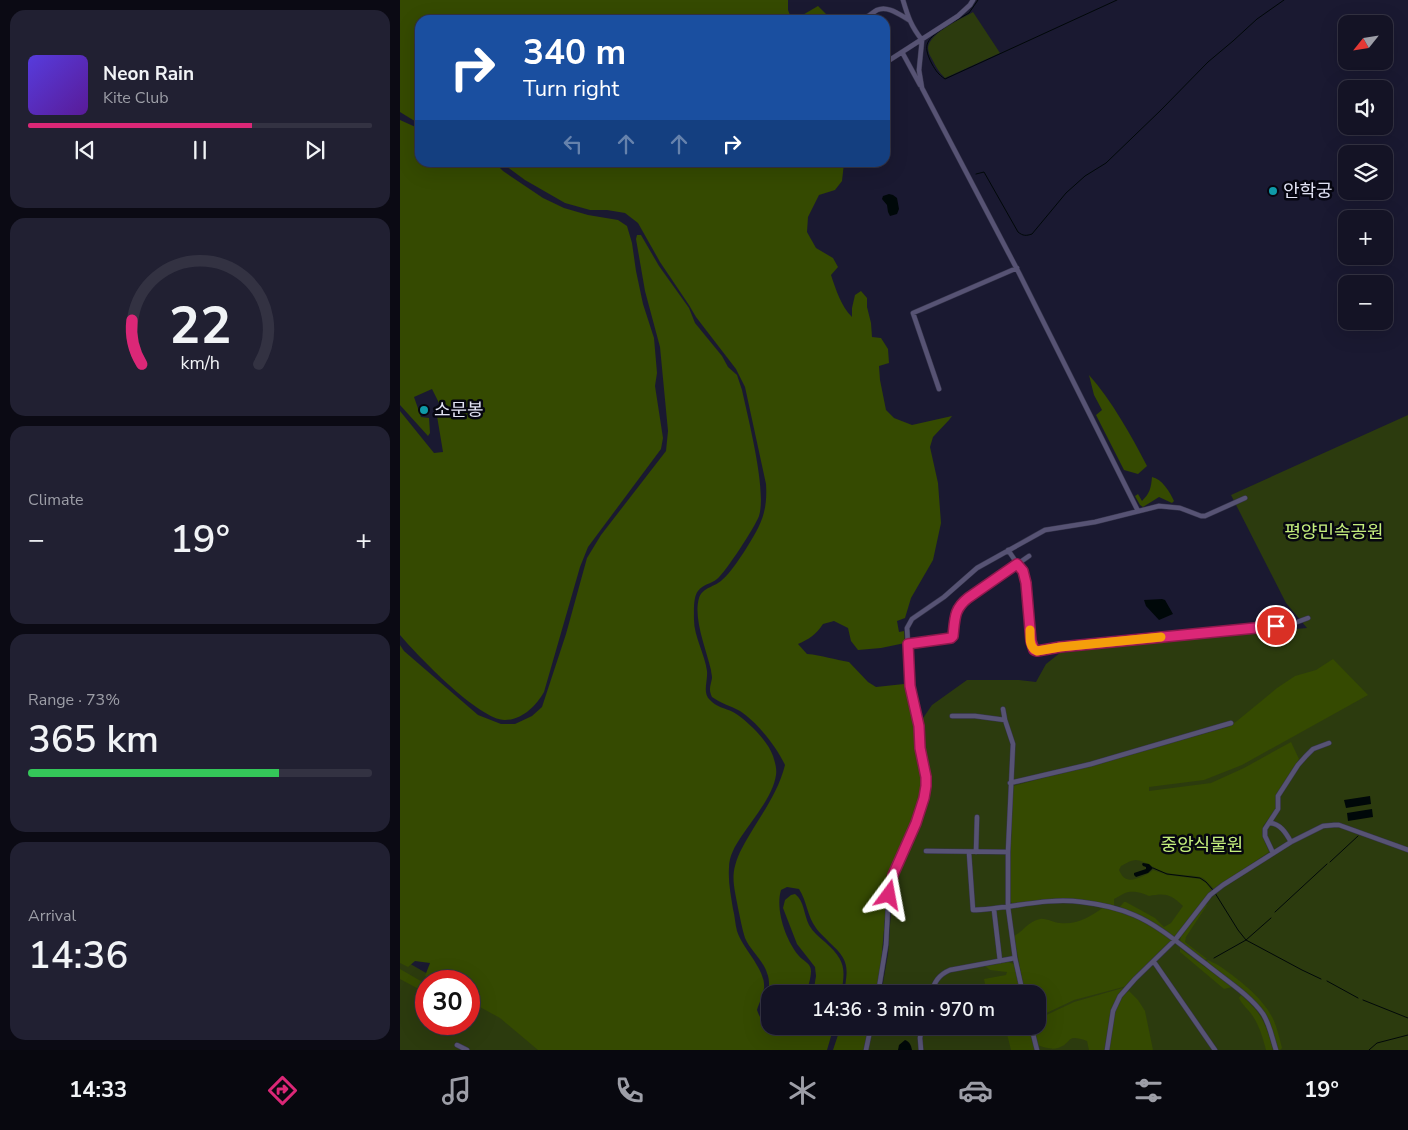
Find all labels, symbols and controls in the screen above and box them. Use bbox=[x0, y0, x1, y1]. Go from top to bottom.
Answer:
north arrow bbox=[1338, 15, 1392, 70]
map controls bbox=[1338, 15, 1393, 330]
text: 340 m bbox=[523, 29, 626, 76]
icon: right bbox=[440, 35, 505, 100]
text: Neon Rain bbox=[103, 61, 194, 87]
text: Turn right bbox=[523, 74, 619, 104]
button: sound bbox=[1338, 80, 1393, 135]
text: Kite Club bbox=[103, 87, 169, 109]
icon: left bbox=[559, 130, 587, 158]
icon: ahead bbox=[612, 130, 640, 158]
icon: ahead bbox=[665, 130, 693, 158]
icon: right bbox=[718, 130, 746, 158]
icon: previous bbox=[71, 136, 99, 164]
icon: pause bbox=[186, 136, 214, 164]
icon: next bbox=[301, 136, 329, 164]
button: layers bbox=[1338, 145, 1393, 200]
place label: 안학궁 bbox=[1283, 179, 1333, 203]
marker: 안학궁 bbox=[1267, 185, 1279, 197]
button: + bbox=[1338, 210, 1393, 265]
button: − bbox=[1338, 275, 1393, 330]
text: 22 bbox=[169, 290, 231, 361]
text: km/h bbox=[180, 351, 220, 375]
place label: 소문봉 bbox=[434, 398, 484, 422]
marker: 소문봉 bbox=[418, 404, 430, 416]
text: Climate bbox=[28, 489, 83, 511]
text: 19° bbox=[170, 514, 230, 565]
park label: 평양민속공원 bbox=[1284, 520, 1384, 544]
text: − bbox=[28, 521, 45, 559]
text: + bbox=[355, 521, 372, 559]
pin bbox=[1255, 605, 1297, 647]
icon: arrive bbox=[1262, 612, 1290, 640]
text: Range · 73% bbox=[28, 689, 120, 711]
text: 365 km bbox=[28, 714, 159, 765]
park label: 중앙식물원 bbox=[1161, 833, 1243, 857]
position arrow bbox=[862, 868, 914, 920]
text: Arrival bbox=[28, 905, 76, 927]
text: 14:36 bbox=[28, 930, 128, 981]
speed limit sign: 30 bbox=[415, 970, 480, 1035]
text: 14:36 · 3 min · 970 m bbox=[812, 997, 995, 1023]
icon: directions bbox=[265, 1073, 300, 1108]
icon: music bbox=[439, 1073, 474, 1108]
icon: phone bbox=[612, 1073, 647, 1108]
icon: climate bbox=[785, 1073, 820, 1108]
icon: car bbox=[958, 1073, 993, 1108]
icon: filters bbox=[1131, 1073, 1166, 1108]
text: 14:33 bbox=[69, 1075, 127, 1105]
text: 19° bbox=[1304, 1075, 1339, 1105]

